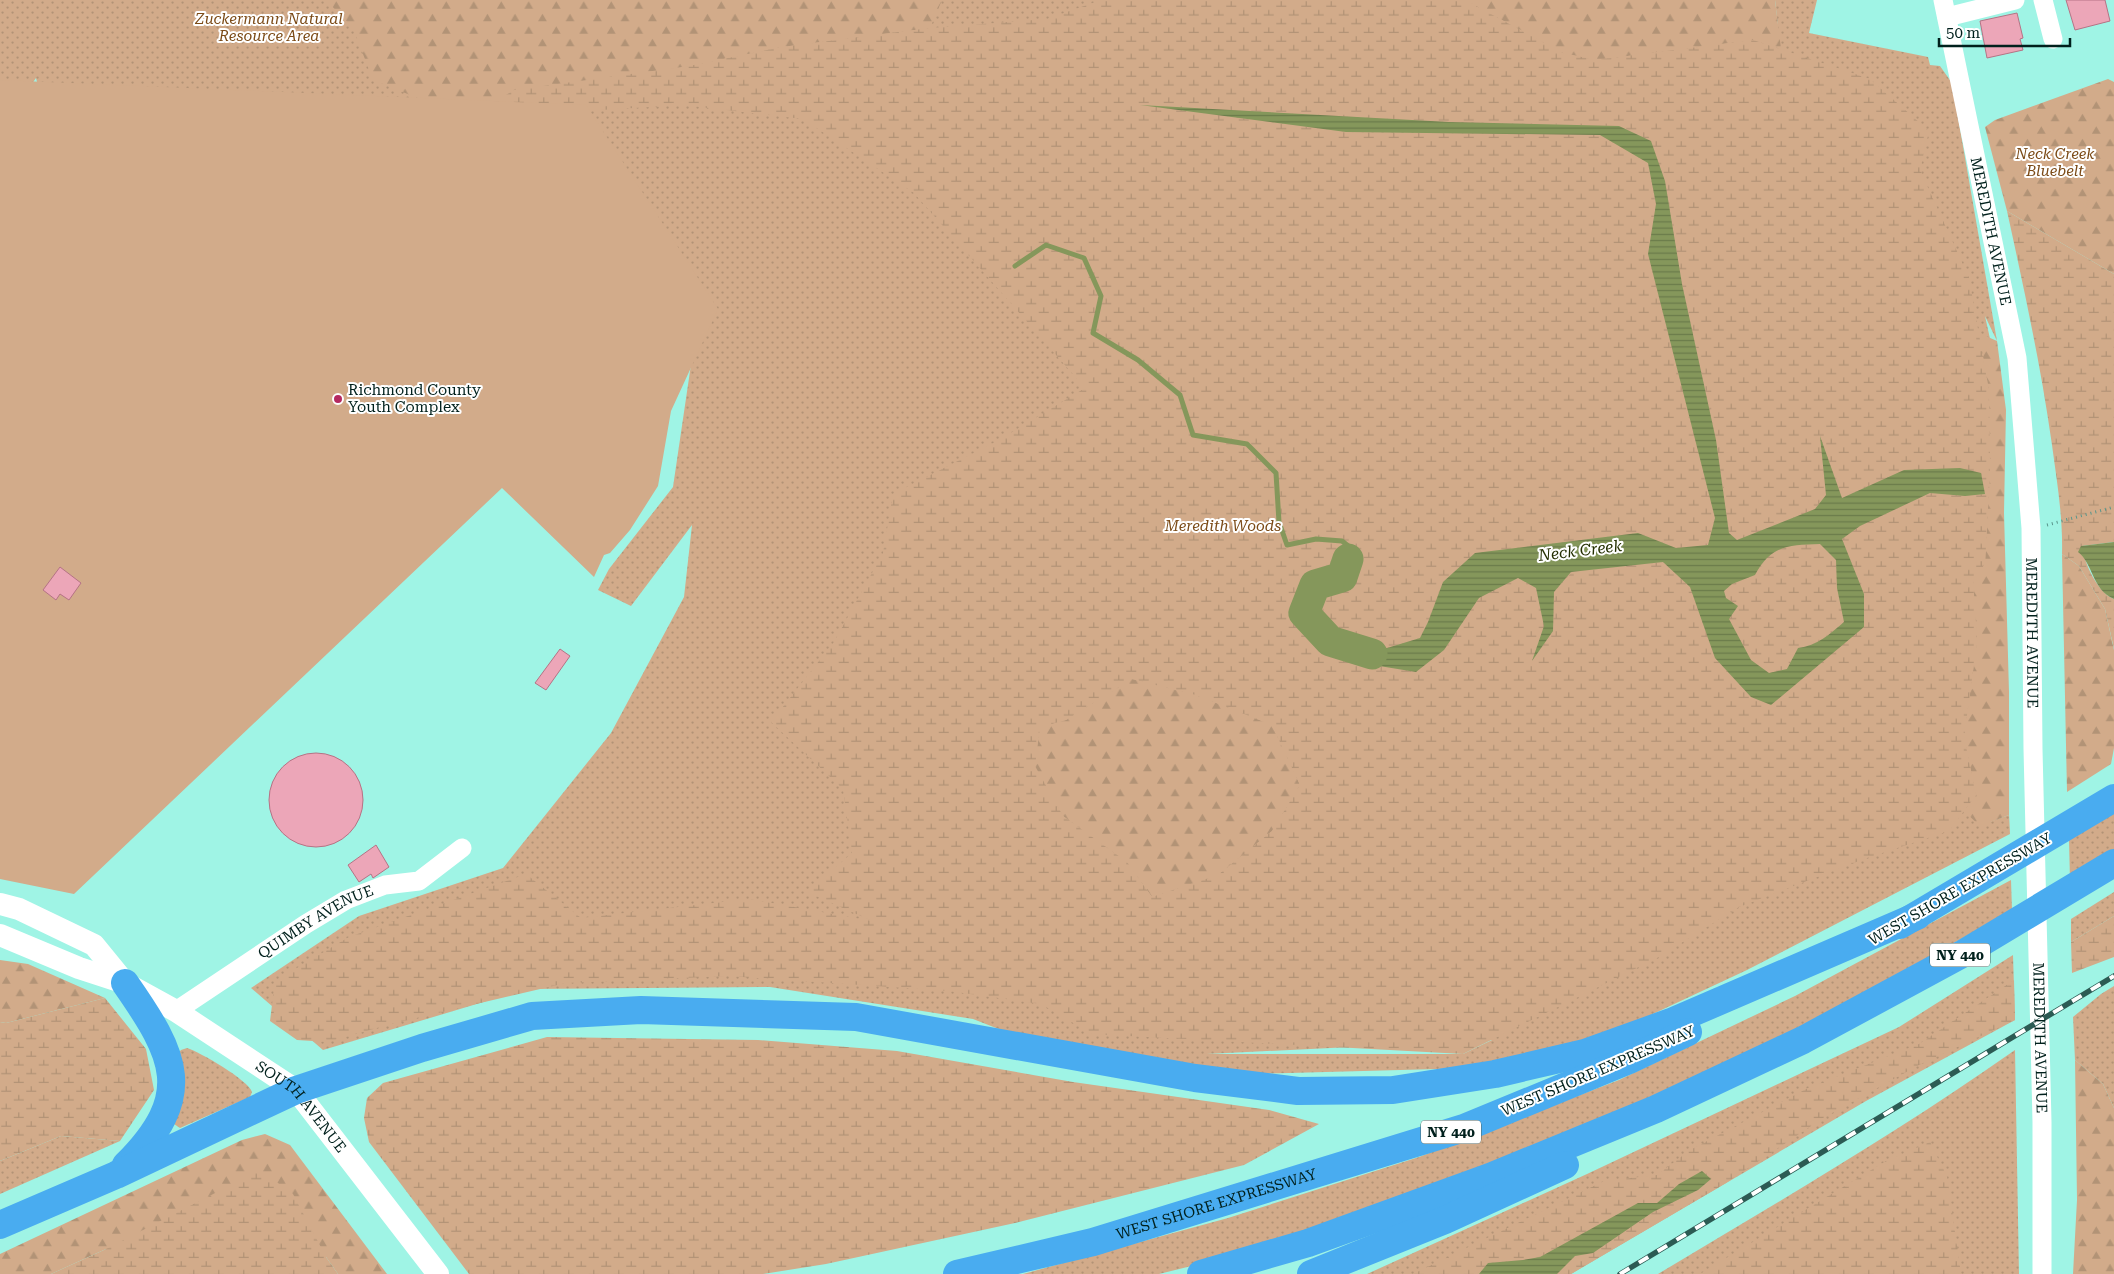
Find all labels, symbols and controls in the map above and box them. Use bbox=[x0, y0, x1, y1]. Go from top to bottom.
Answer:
park label: Zuckermann Natural Resource Area bbox=[194, 10, 343, 45]
scale bar bbox=[1939, 15, 2070, 47]
text: 50 m bbox=[1946, 24, 1981, 42]
park label: Neck Creek Bluebelt bbox=[2015, 145, 2095, 180]
street label: MEREDITH AVENUE bbox=[1967, 155, 2015, 307]
place label: Richmond County Youth Complex bbox=[348, 381, 481, 416]
marker: Richmond County Youth Complex bbox=[332, 393, 344, 405]
park label: Meredith Woods bbox=[1164, 517, 1281, 535]
water label: Neck Creek bbox=[1536, 536, 1623, 565]
street label: MEREDITH AVENUE bbox=[2022, 557, 2042, 708]
street label: WEST SHORE EXPRESSWAY bbox=[1865, 829, 2055, 949]
street label: QUIMBY AVENUE bbox=[254, 881, 376, 963]
road number: NY 440 bbox=[1930, 944, 1990, 966]
street label: MEREDITH AVENUE bbox=[2029, 962, 2051, 1113]
street label: WEST SHORE EXPRESSWAY bbox=[1498, 1022, 1698, 1120]
street label: SOUTH AVENUE bbox=[252, 1057, 350, 1156]
road number: NY 440 bbox=[1421, 1120, 1481, 1144]
street label: WEST SHORE EXPRESSWAY bbox=[1114, 1165, 1320, 1243]

